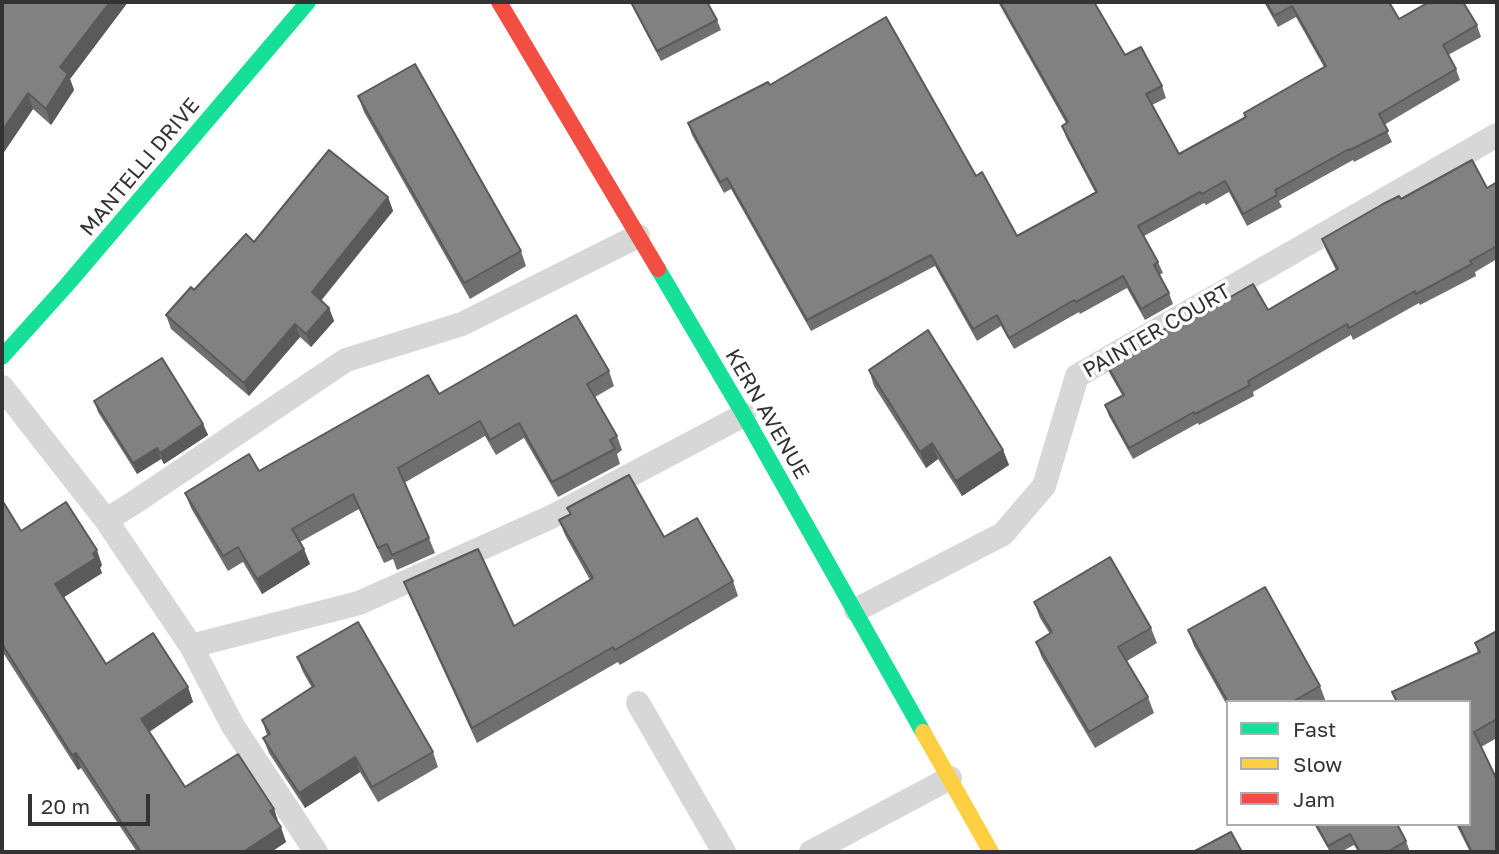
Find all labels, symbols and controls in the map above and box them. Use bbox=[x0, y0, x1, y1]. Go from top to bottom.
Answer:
street label: MANTELLI DRIVE bbox=[75, 93, 205, 241]
street label: PAINTER COURT bbox=[1079, 279, 1235, 383]
street label: KERN AVENUE bbox=[720, 345, 814, 483]
legend bbox=[1226, 700, 1471, 826]
text: Fast bbox=[1293, 716, 1336, 742]
text: Slow bbox=[1293, 751, 1342, 777]
scale bar bbox=[32, 780, 154, 824]
text: Jam bbox=[1293, 786, 1335, 812]
text: 20 m bbox=[41, 793, 90, 819]

